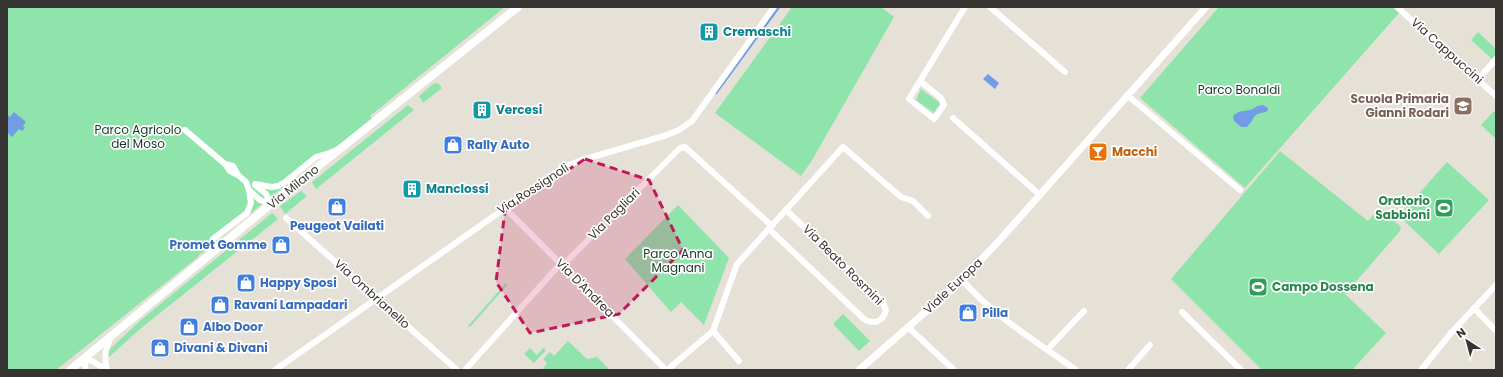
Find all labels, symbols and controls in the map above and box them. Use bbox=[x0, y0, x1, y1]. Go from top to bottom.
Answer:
street label: Via Cappuccini bbox=[1408, 14, 1487, 88]
building icon: Cremaschi bbox=[698, 21, 720, 43]
place label: Cremaschi bbox=[723, 23, 791, 40]
park label: Parco Bonaldi bbox=[1198, 81, 1280, 98]
place label: Scuola Primaria Gianni Rodari bbox=[1351, 90, 1449, 121]
school or university icon: Scuola Primaria Gianni Rodari bbox=[1452, 95, 1474, 117]
building icon: Vercesi bbox=[471, 99, 493, 121]
place label: Vercesi bbox=[496, 101, 542, 118]
park label: Parco Agricolo del Moso bbox=[95, 121, 182, 152]
shop icon: Rally Auto bbox=[442, 134, 464, 156]
place label: Rally Auto bbox=[467, 136, 530, 153]
bar icon: Macchi bbox=[1087, 141, 1109, 163]
place label: Macchi bbox=[1112, 143, 1157, 160]
street label: Via Rossignoli bbox=[494, 159, 572, 218]
street label: Via Milano bbox=[263, 160, 322, 213]
building icon: Manclossi bbox=[401, 178, 423, 200]
place label: Manclossi bbox=[426, 180, 489, 197]
street label: Via Pagliari bbox=[584, 184, 643, 243]
place label: Oratorio Sabbioni bbox=[1375, 192, 1430, 223]
shop icon: Peugeot Vailati bbox=[326, 196, 348, 218]
sports icon: Oratorio Sabbioni bbox=[1433, 197, 1455, 219]
place label: Peugeot Vailati bbox=[290, 217, 384, 234]
street label: Via Beato Rosmini bbox=[799, 221, 887, 309]
shop icon: Promet Gomme bbox=[270, 234, 292, 256]
place label: Promet Gomme bbox=[170, 236, 268, 253]
park label: Parco Anna Magnani bbox=[643, 245, 713, 276]
street label: Viale Europa bbox=[919, 254, 986, 317]
street label: Via Ombrianello bbox=[331, 255, 414, 332]
street label: Via D'Andrea bbox=[552, 255, 618, 321]
shop icon: Happy Sposi bbox=[235, 272, 257, 294]
place label: Happy Sposi bbox=[260, 274, 337, 291]
sports icon: Campo Dossena bbox=[1247, 276, 1269, 298]
place label: Campo Dossena bbox=[1272, 278, 1374, 295]
shop icon: Ravani Lampadari bbox=[209, 294, 231, 316]
place label: Ravani Lampadari bbox=[234, 296, 348, 313]
shop icon: Pilla bbox=[957, 302, 979, 324]
place label: Pilla bbox=[982, 304, 1008, 321]
shop icon: Albo Door bbox=[178, 316, 200, 338]
place label: Albo Door bbox=[203, 318, 263, 335]
north arrow bbox=[1447, 321, 1487, 361]
text: N bbox=[1453, 324, 1469, 342]
shop icon: Divani & Divani bbox=[149, 337, 171, 359]
place label: Divani & Divani bbox=[174, 339, 268, 356]

